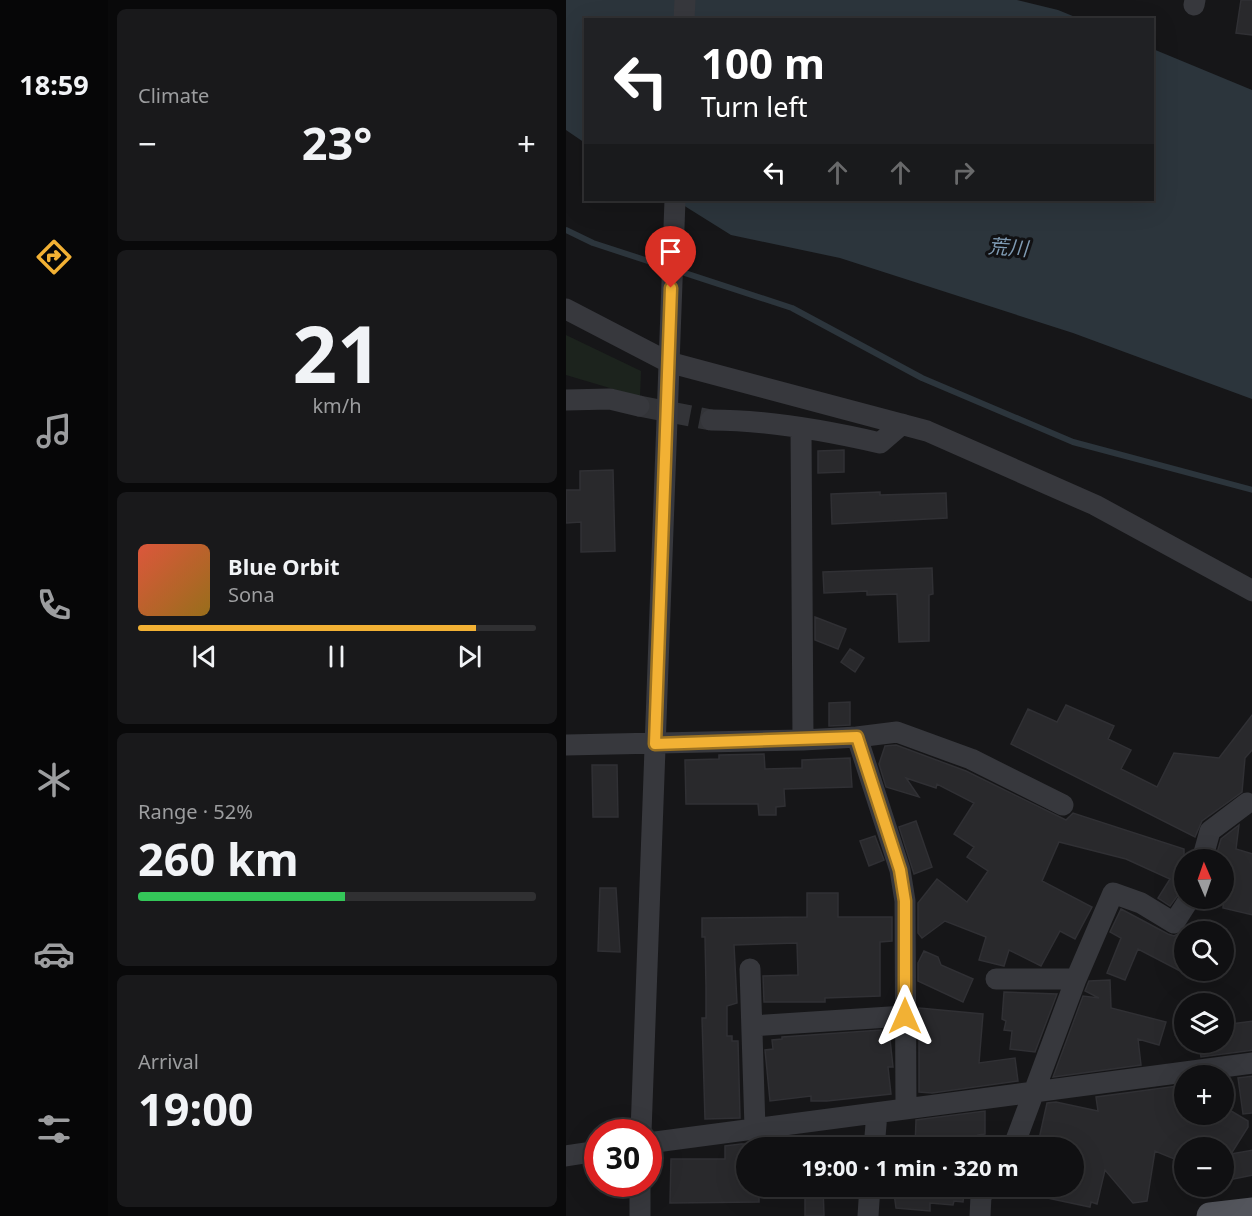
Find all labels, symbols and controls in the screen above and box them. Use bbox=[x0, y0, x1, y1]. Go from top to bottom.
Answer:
text: 100 m bbox=[701, 34, 825, 91]
icon: left bbox=[602, 42, 680, 120]
text: 18:59 bbox=[19, 66, 89, 103]
text: Climate bbox=[138, 82, 209, 109]
text: Turn left bbox=[701, 88, 807, 125]
text: 23° bbox=[302, 112, 372, 173]
text: − bbox=[138, 121, 157, 166]
text: + bbox=[517, 121, 536, 166]
icon: left bbox=[758, 156, 791, 189]
icon: ahead bbox=[821, 156, 854, 189]
icon: ahead bbox=[884, 156, 917, 189]
icon: right bbox=[947, 156, 980, 189]
pin bbox=[645, 226, 696, 288]
water label: 荒川 bbox=[987, 232, 1031, 262]
icon: arrive bbox=[654, 235, 687, 268]
icon: directions bbox=[33, 236, 75, 278]
text: 21 bbox=[292, 300, 382, 406]
text: km/h bbox=[312, 392, 362, 419]
icon: music bbox=[33, 410, 75, 452]
text: Blue Orbit bbox=[228, 551, 340, 581]
text: Sona bbox=[228, 581, 275, 608]
icon: phone bbox=[33, 584, 75, 626]
icon: previous bbox=[188, 640, 221, 673]
icon: pause bbox=[320, 640, 353, 673]
icon: next bbox=[453, 640, 486, 673]
icon: climate bbox=[33, 759, 75, 801]
text: Range · 52% bbox=[138, 798, 253, 825]
text: 260 km bbox=[138, 828, 299, 889]
north arrow bbox=[1174, 849, 1234, 909]
map controls bbox=[1174, 849, 1234, 1197]
button: search bbox=[1174, 921, 1234, 981]
icon: car bbox=[33, 933, 75, 975]
position arrow bbox=[873, 984, 937, 1048]
button: layers bbox=[1174, 993, 1234, 1053]
text: Arrival bbox=[138, 1048, 199, 1075]
button: + bbox=[1174, 1065, 1234, 1125]
text: 19:00 bbox=[138, 1078, 254, 1139]
icon: filters bbox=[33, 1108, 75, 1150]
speed limit sign: 30 bbox=[584, 1119, 662, 1197]
button: − bbox=[1174, 1137, 1234, 1197]
text: 19:00 · 1 min · 320 m bbox=[801, 1152, 1019, 1182]

